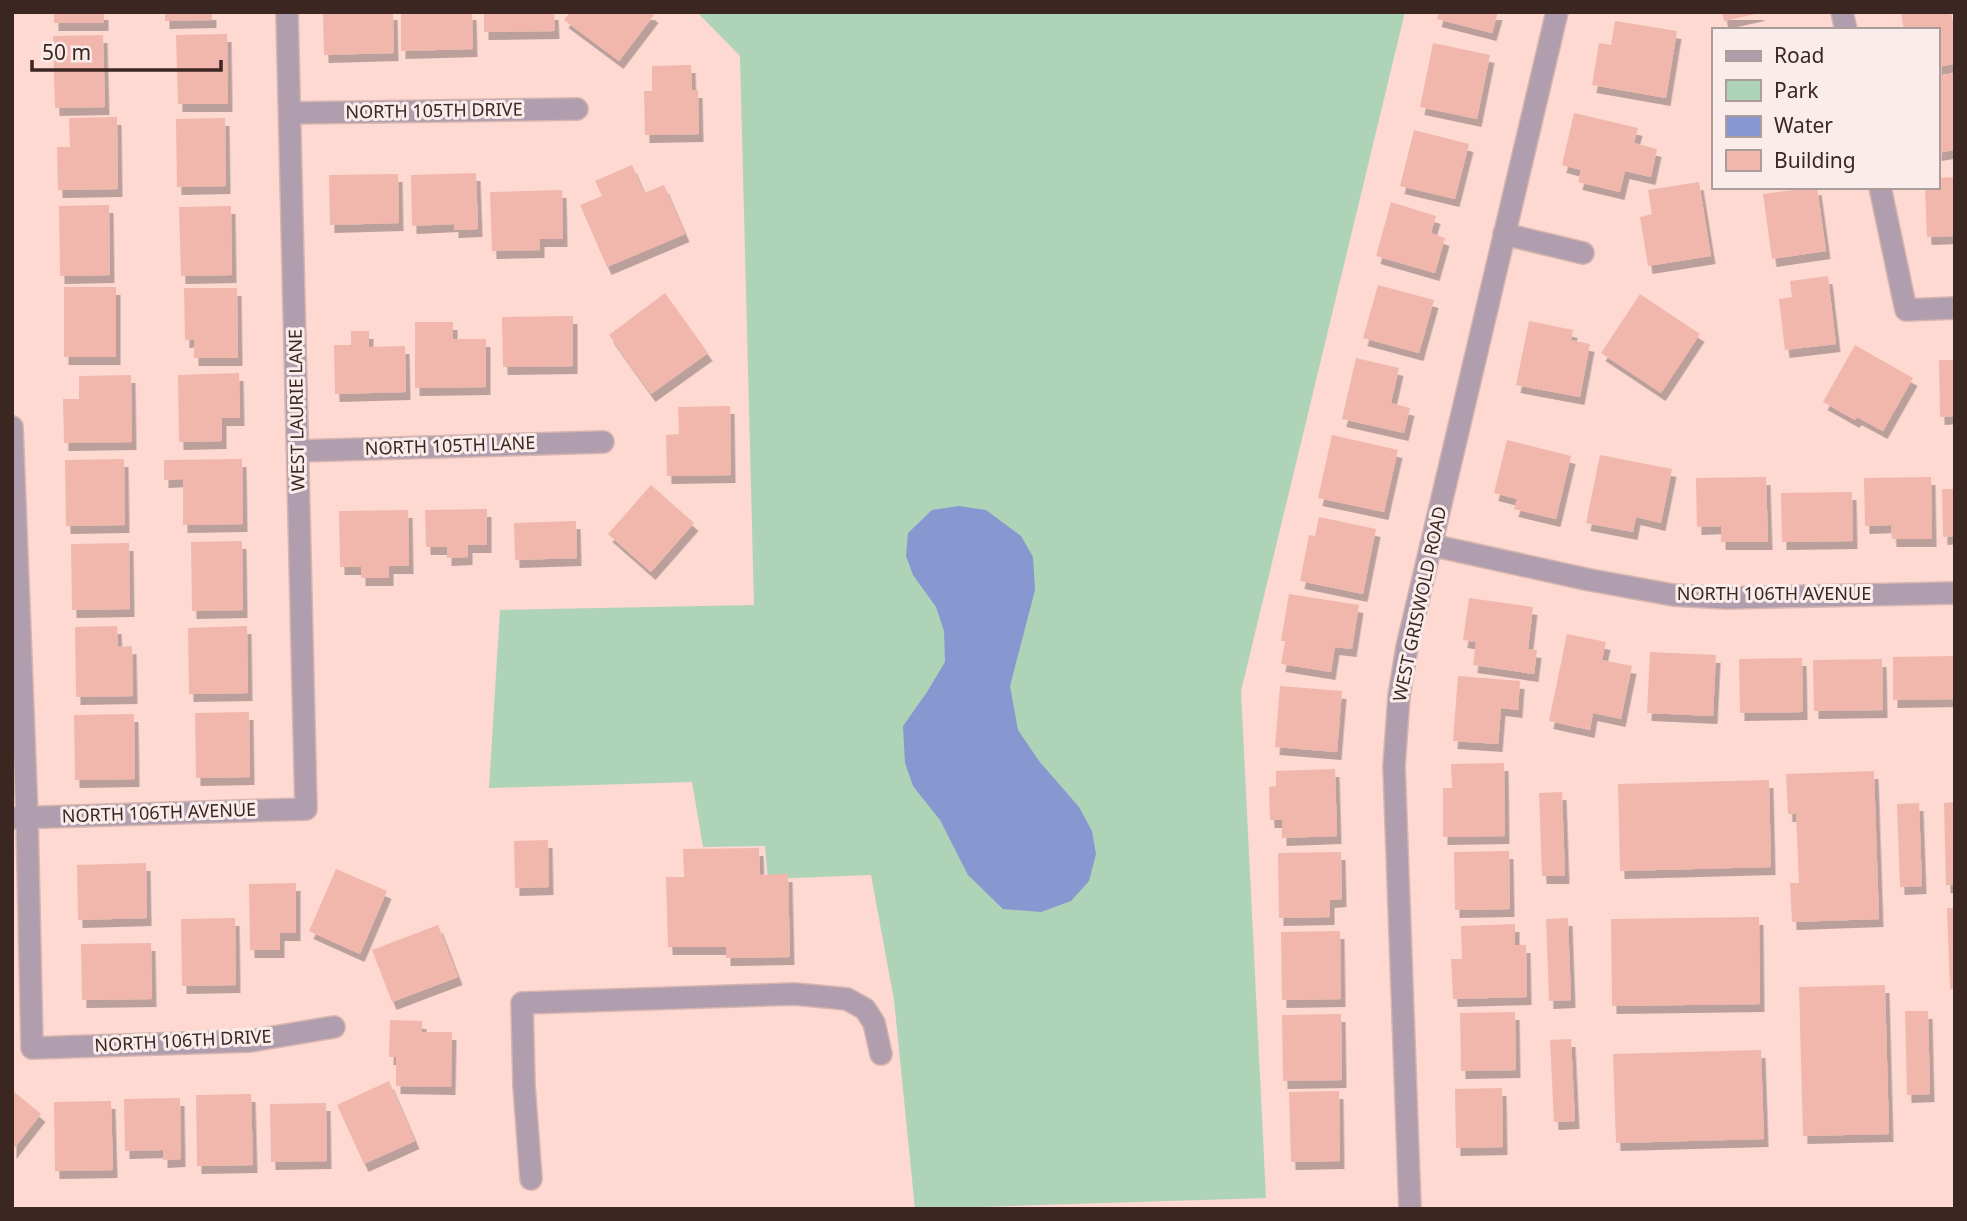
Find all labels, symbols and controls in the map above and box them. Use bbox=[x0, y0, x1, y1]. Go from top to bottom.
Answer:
scale bar bbox=[32, 28, 220, 72]
legend bbox=[1712, 28, 1939, 189]
text: 50 m bbox=[42, 38, 91, 66]
text: Road bbox=[1774, 41, 1824, 69]
text: Park bbox=[1774, 76, 1819, 104]
street label: NORTH 105TH DRIVE bbox=[345, 96, 523, 124]
text: Water bbox=[1774, 111, 1833, 139]
text: Building bbox=[1774, 146, 1856, 174]
street label: WEST LAURIE LANE bbox=[283, 329, 309, 491]
street label: NORTH 105TH LANE bbox=[364, 430, 536, 460]
street label: WEST GRISWOLD ROAD bbox=[1387, 504, 1451, 704]
street label: NORTH 106TH AVENUE bbox=[1677, 581, 1871, 605]
street label: NORTH 106TH AVENUE bbox=[61, 797, 256, 827]
street label: NORTH 106TH DRIVE bbox=[94, 1023, 272, 1057]

